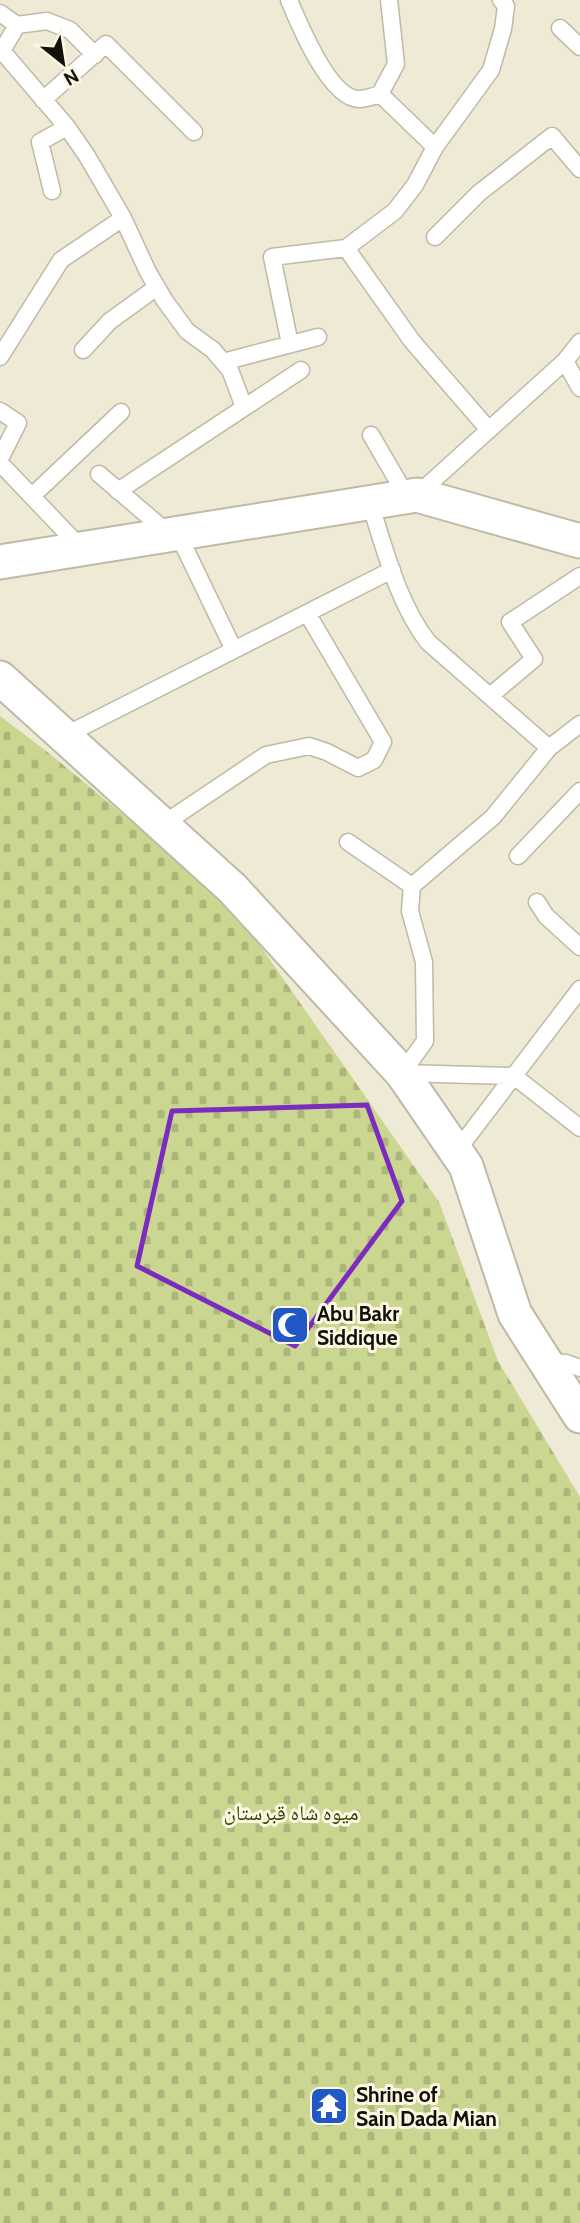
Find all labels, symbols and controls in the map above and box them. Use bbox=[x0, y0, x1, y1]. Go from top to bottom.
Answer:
north arrow bbox=[28, 28, 98, 98]
text: N bbox=[60, 64, 83, 91]
place label: Abu Bakr Siddique bbox=[317, 1301, 399, 1350]
mosque icon: Abu Bakr Siddique bbox=[269, 1304, 311, 1346]
park label: میوہ شاہ قبرستان bbox=[223, 1800, 359, 1825]
place label: Shrine of Sain Dada Mian bbox=[356, 2082, 497, 2131]
temple icon: Shrine of Sain Dada Mian bbox=[308, 2085, 350, 2127]

